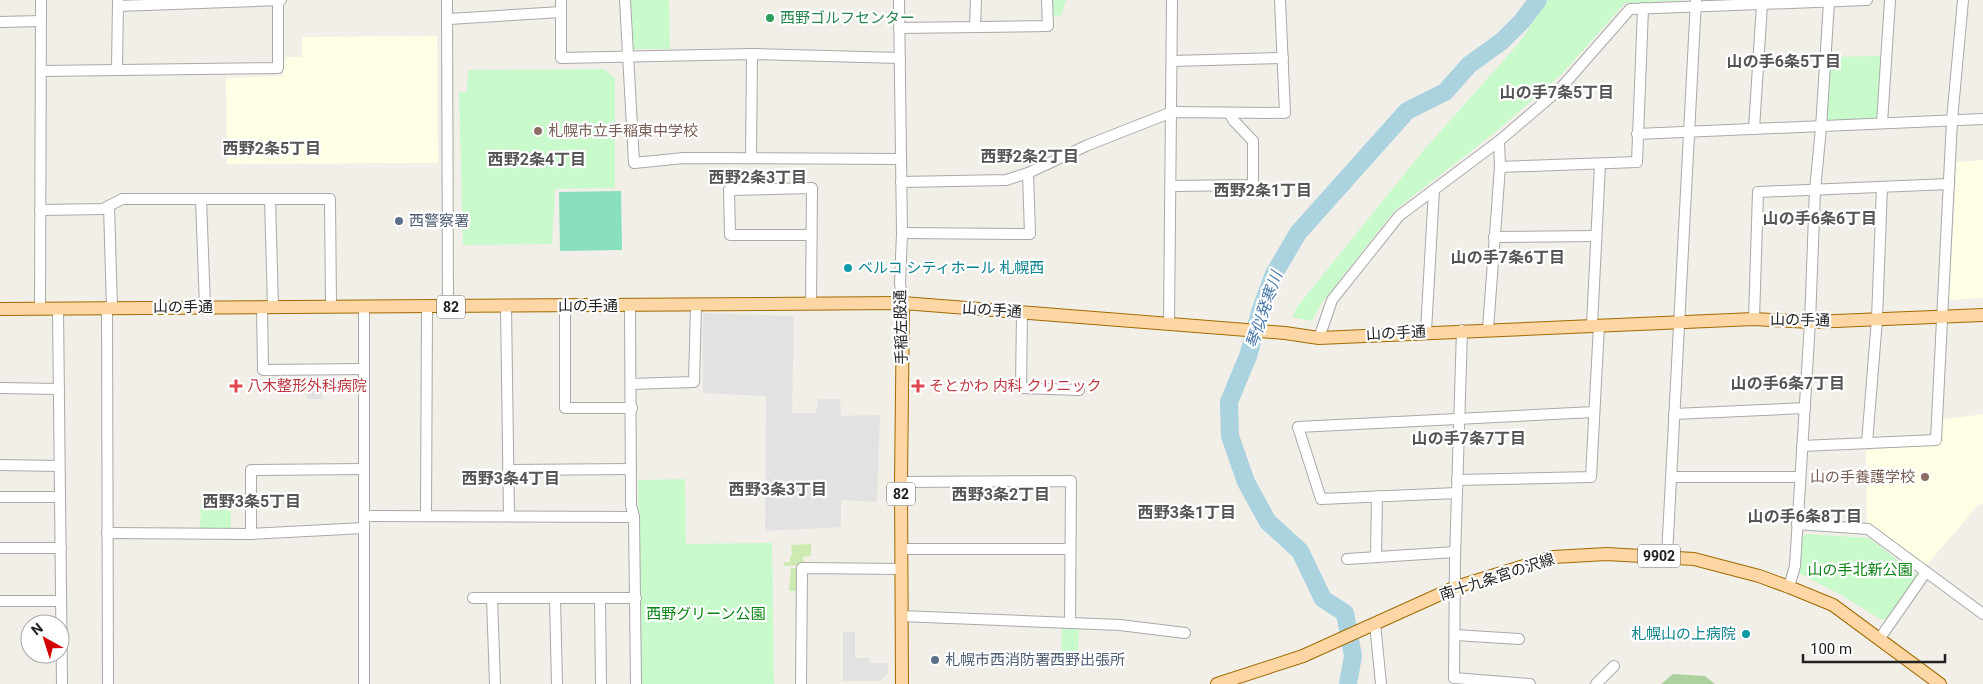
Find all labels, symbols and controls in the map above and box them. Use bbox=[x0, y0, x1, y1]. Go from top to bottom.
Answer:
place label: 西野ゴルフセンター bbox=[780, 9, 915, 27]
marker: 西野ゴルフセンター bbox=[764, 12, 776, 24]
district label: 山の手6条5丁目 bbox=[1727, 52, 1841, 71]
district label: 山の手7条5丁目 bbox=[1500, 83, 1614, 102]
place label: 札幌市立手稲東中学校 bbox=[548, 122, 698, 140]
marker: 札幌市立手稲東中学校 bbox=[532, 125, 544, 137]
district label: 西野2条5丁目 bbox=[223, 139, 321, 158]
district label: 西野2条2丁目 bbox=[981, 147, 1079, 166]
district label: 西野2条4丁目 bbox=[488, 150, 586, 169]
district label: 西野2条3丁目 bbox=[709, 168, 807, 187]
district label: 西野2条1丁目 bbox=[1214, 181, 1312, 200]
district label: 山の手6条6丁目 bbox=[1763, 209, 1877, 228]
place label: 西警察署 bbox=[409, 212, 469, 230]
marker: 西警察署 bbox=[393, 215, 405, 227]
district label: 山の手7条6丁目 bbox=[1451, 248, 1565, 267]
place label: ベルコ シティホール 札幌西 bbox=[858, 259, 1044, 277]
marker: ベルコ シティホール 札幌西 bbox=[842, 262, 854, 274]
water label: 琴似発寒川 bbox=[1242, 267, 1287, 351]
street label: 手稲左股通 bbox=[891, 289, 911, 365]
road number: 82 bbox=[437, 296, 465, 318]
street label: 山の手通 bbox=[558, 297, 618, 315]
street label: 山の手通 bbox=[153, 298, 213, 316]
street label: 山の手通 bbox=[961, 299, 1023, 321]
street label: 山の手通 bbox=[1770, 310, 1830, 330]
street label: 山の手通 bbox=[1366, 322, 1426, 344]
district label: 山の手6条7丁目 bbox=[1731, 374, 1845, 393]
place label: 八木整形外科病院 bbox=[247, 377, 367, 395]
place label: そとかわ 内科 クリニック bbox=[929, 377, 1101, 395]
marker: 八木整形外科病院 bbox=[229, 379, 243, 393]
marker: そとかわ 内科 クリニック bbox=[911, 379, 925, 393]
district label: 山の手7条7丁目 bbox=[1412, 429, 1526, 448]
place label: 山の手養護学校 bbox=[1810, 468, 1915, 486]
district label: 西野3条4丁目 bbox=[462, 469, 560, 488]
marker: 山の手養護学校 bbox=[1919, 471, 1931, 483]
district label: 西野3条3丁目 bbox=[729, 480, 827, 499]
road number: 82 bbox=[887, 482, 915, 506]
district label: 西野3条2丁目 bbox=[952, 485, 1050, 504]
district label: 西野3条5丁目 bbox=[203, 492, 301, 511]
district label: 西野3条1丁目 bbox=[1138, 503, 1236, 522]
district label: 山の手6条8丁目 bbox=[1748, 507, 1862, 526]
road number: 9902 bbox=[1638, 544, 1680, 568]
street label: 南十九条宮の沢線 bbox=[1437, 550, 1557, 604]
park label: 山の手北新公園 bbox=[1807, 561, 1913, 579]
park label: 西野グリーン公園 bbox=[646, 605, 766, 623]
north arrow bbox=[20, 614, 70, 664]
text: N bbox=[28, 620, 46, 638]
place label: 札幌山の上病院 bbox=[1631, 625, 1736, 643]
marker: 札幌山の上病院 bbox=[1740, 628, 1752, 640]
scale bar bbox=[1803, 632, 1946, 664]
text: 100 m bbox=[1810, 640, 1852, 658]
place label: 札幌市西消防署西野出張所 bbox=[945, 651, 1125, 669]
marker: 札幌市西消防署西野出張所 bbox=[929, 654, 941, 666]

